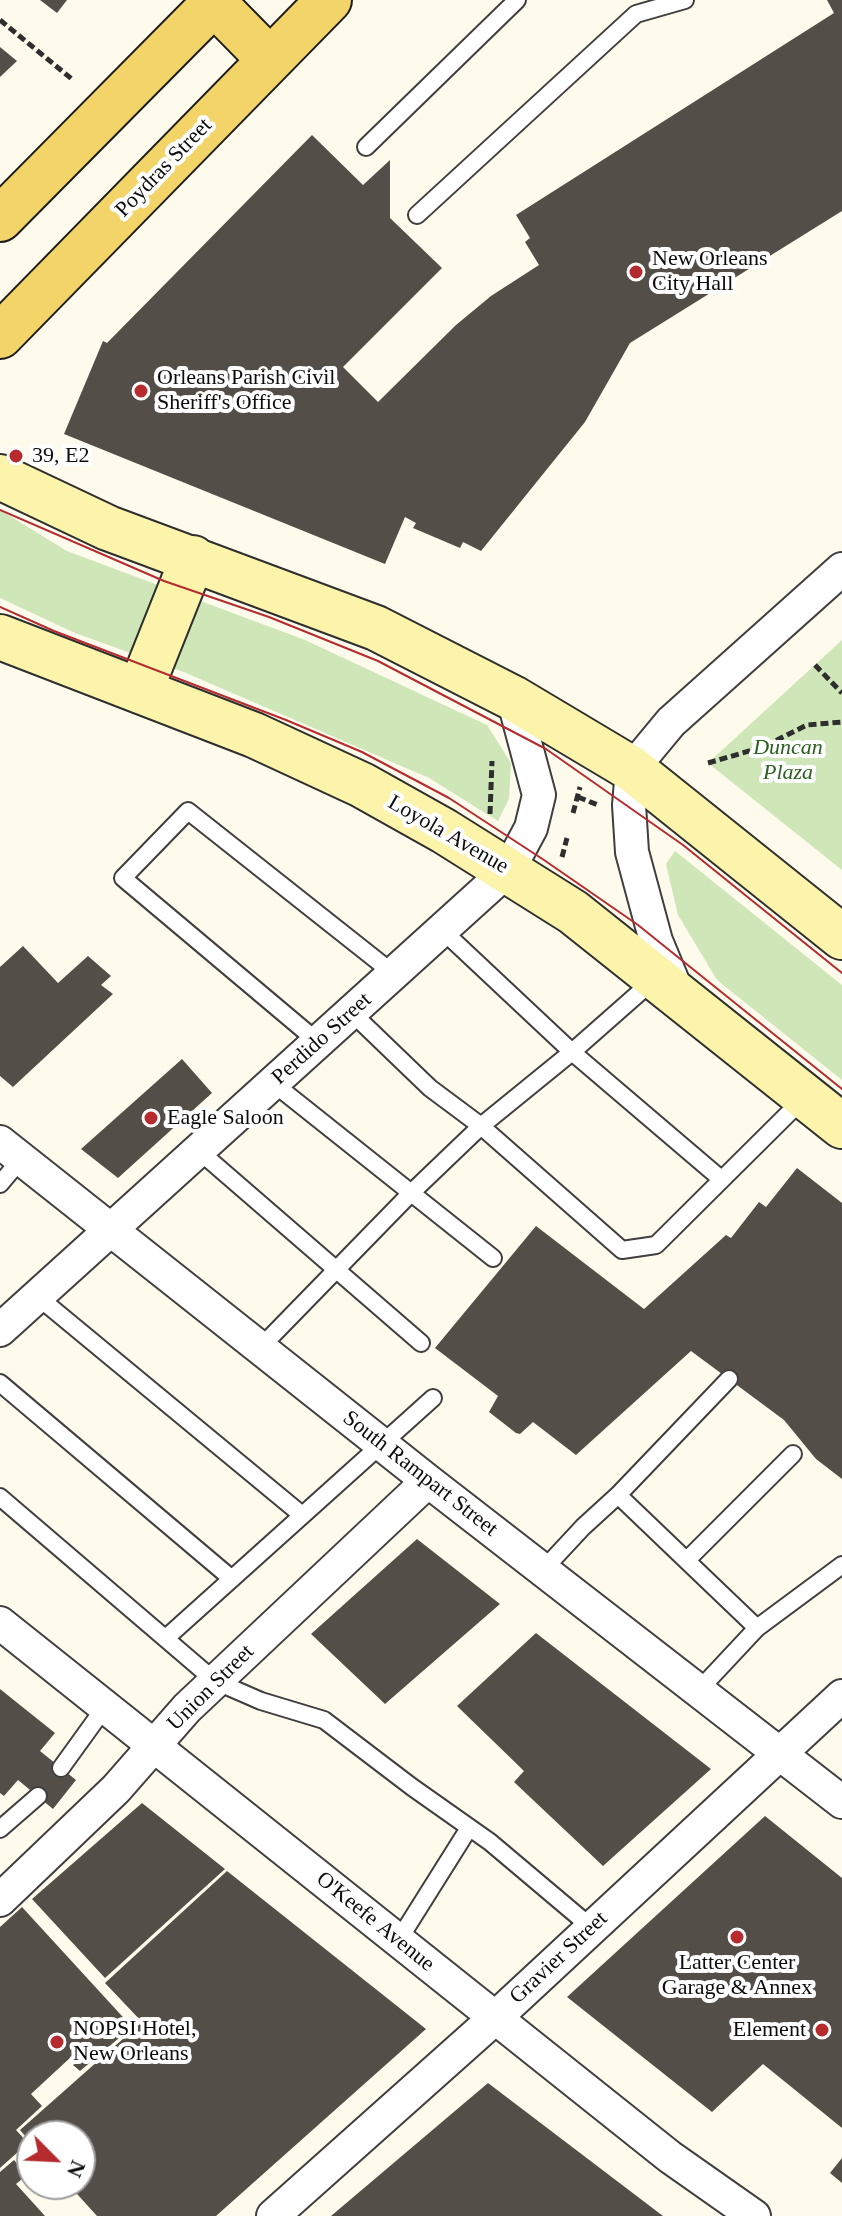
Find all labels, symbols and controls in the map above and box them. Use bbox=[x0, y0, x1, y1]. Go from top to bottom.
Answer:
street label: Poydras Street bbox=[110, 113, 218, 223]
place label: New Orleans City Hall bbox=[652, 246, 767, 298]
marker: New Orleans City Hall bbox=[627, 263, 645, 281]
place label: Orleans Parish Civil Sheriff's Office bbox=[157, 365, 335, 416]
marker: Orleans Parish Civil Sheriff's Office bbox=[132, 382, 150, 400]
place label: 39, E2 bbox=[32, 443, 89, 469]
marker: 39, E2 bbox=[7, 447, 25, 465]
park label: Duncan Plaza bbox=[753, 735, 823, 786]
street label: Loyola Avenue bbox=[383, 790, 513, 880]
street label: Perdido Street bbox=[267, 987, 377, 1091]
place label: Eagle Saloon bbox=[167, 1105, 284, 1131]
marker: Eagle Saloon bbox=[142, 1109, 160, 1127]
street label: South Rampart Street bbox=[337, 1405, 503, 1543]
street label: Union Street bbox=[162, 1639, 260, 1737]
street label: O'Keefe Avenue bbox=[310, 1866, 440, 1978]
street label: Gravier Street bbox=[505, 1906, 613, 2010]
marker: Latter Center Garage & Annex bbox=[728, 1928, 746, 1946]
place label: Latter Center Garage & Annex bbox=[662, 1950, 812, 2002]
place label: NOPSI Hotel, New Orleans bbox=[73, 2016, 196, 2068]
place label: Element bbox=[733, 2017, 806, 2043]
marker: Element bbox=[813, 2021, 831, 2039]
marker: NOPSI Hotel, New Orleans bbox=[48, 2033, 66, 2051]
north arrow bbox=[16, 2120, 96, 2200]
text: N bbox=[62, 2157, 91, 2181]

